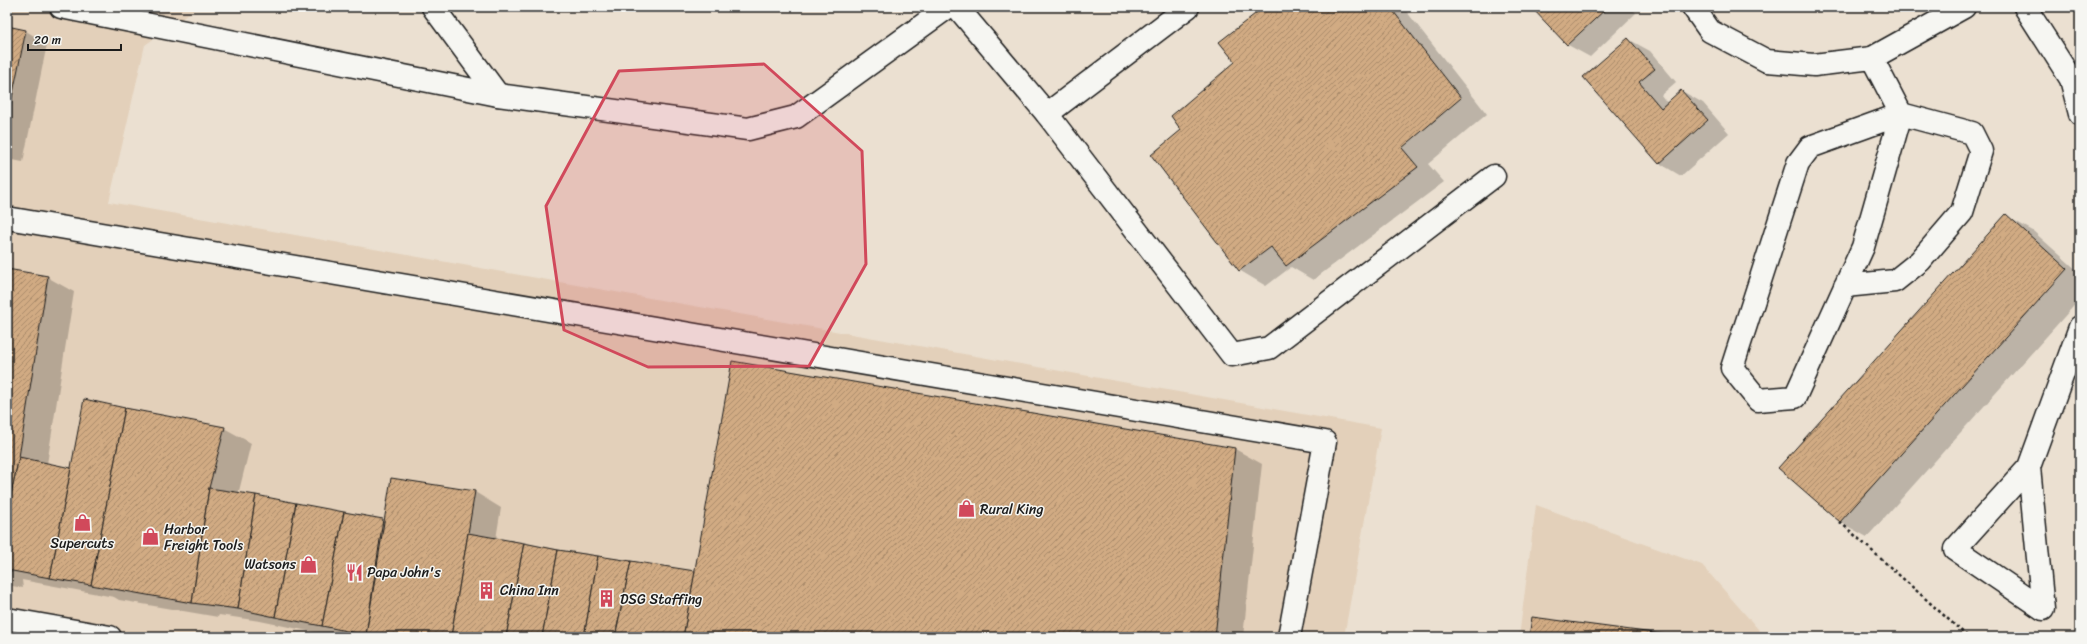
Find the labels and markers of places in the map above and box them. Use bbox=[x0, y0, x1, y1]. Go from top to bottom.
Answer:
place label: Rural King bbox=[980, 497, 1043, 522]
shop icon: Rural King bbox=[957, 499, 977, 519]
shop icon: Supercuts bbox=[72, 513, 92, 533]
place label: Harbor Freight Tools bbox=[164, 517, 243, 558]
shop icon: Harbor Freight Tools bbox=[141, 527, 161, 547]
place label: Supercuts bbox=[50, 531, 114, 556]
place label: Watsons bbox=[244, 552, 297, 577]
shop icon: Watsons bbox=[299, 554, 319, 574]
place label: Papa John's bbox=[367, 560, 441, 585]
restaurant icon: Papa John's bbox=[344, 562, 364, 582]
place label: China Inn bbox=[500, 578, 559, 603]
building icon: China Inn bbox=[477, 580, 497, 600]
place label: DSG Staffing bbox=[620, 587, 702, 612]
building icon: DSG Staffing bbox=[597, 589, 617, 609]

